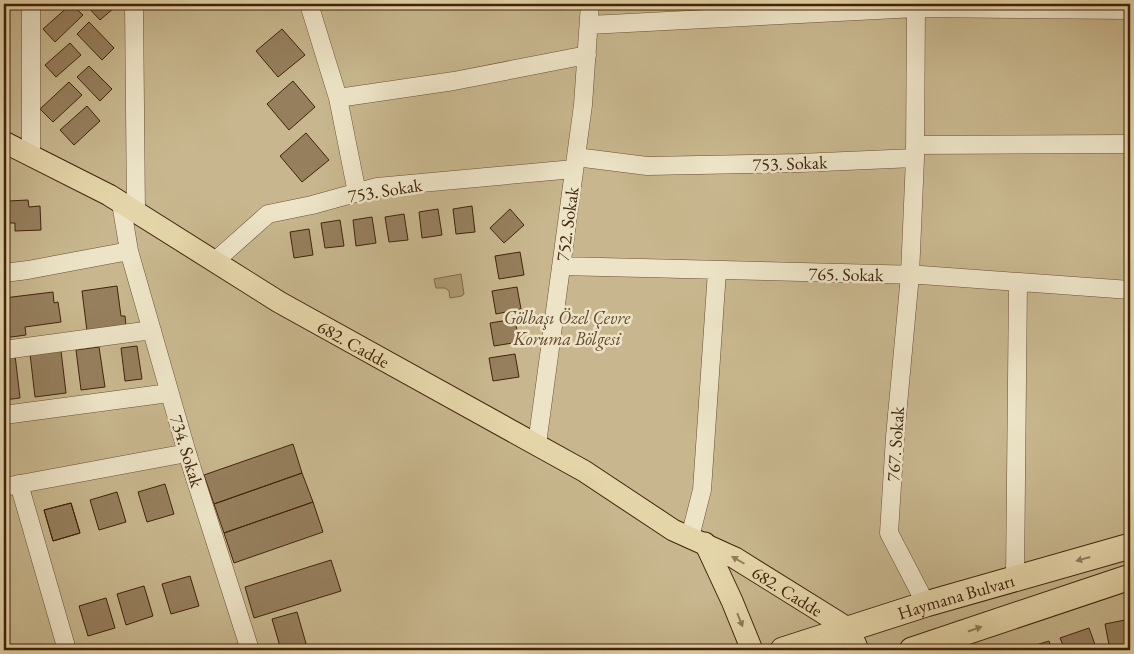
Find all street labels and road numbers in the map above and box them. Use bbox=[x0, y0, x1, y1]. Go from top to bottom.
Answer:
street label: 753. Sokak bbox=[752, 150, 828, 176]
street label: 753. Sokak bbox=[346, 173, 424, 207]
street label: 752. Sokak bbox=[550, 185, 584, 263]
street label: 765. Sokak bbox=[808, 262, 884, 286]
street label: 682. Cadde bbox=[314, 314, 394, 373]
street label: 767. Sokak bbox=[881, 405, 909, 482]
street label: 734. Sokak bbox=[165, 412, 209, 491]
street label: 682. Cadde bbox=[748, 560, 827, 621]
street label: Haymana Bulvarı bbox=[894, 568, 1017, 624]

